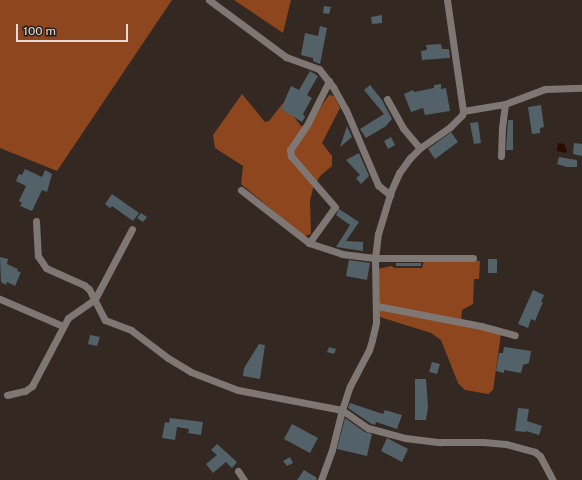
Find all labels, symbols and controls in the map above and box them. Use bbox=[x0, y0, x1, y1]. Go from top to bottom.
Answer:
scale bar bbox=[18, 16, 130, 42]
text: 100 m bbox=[23, 24, 56, 38]

